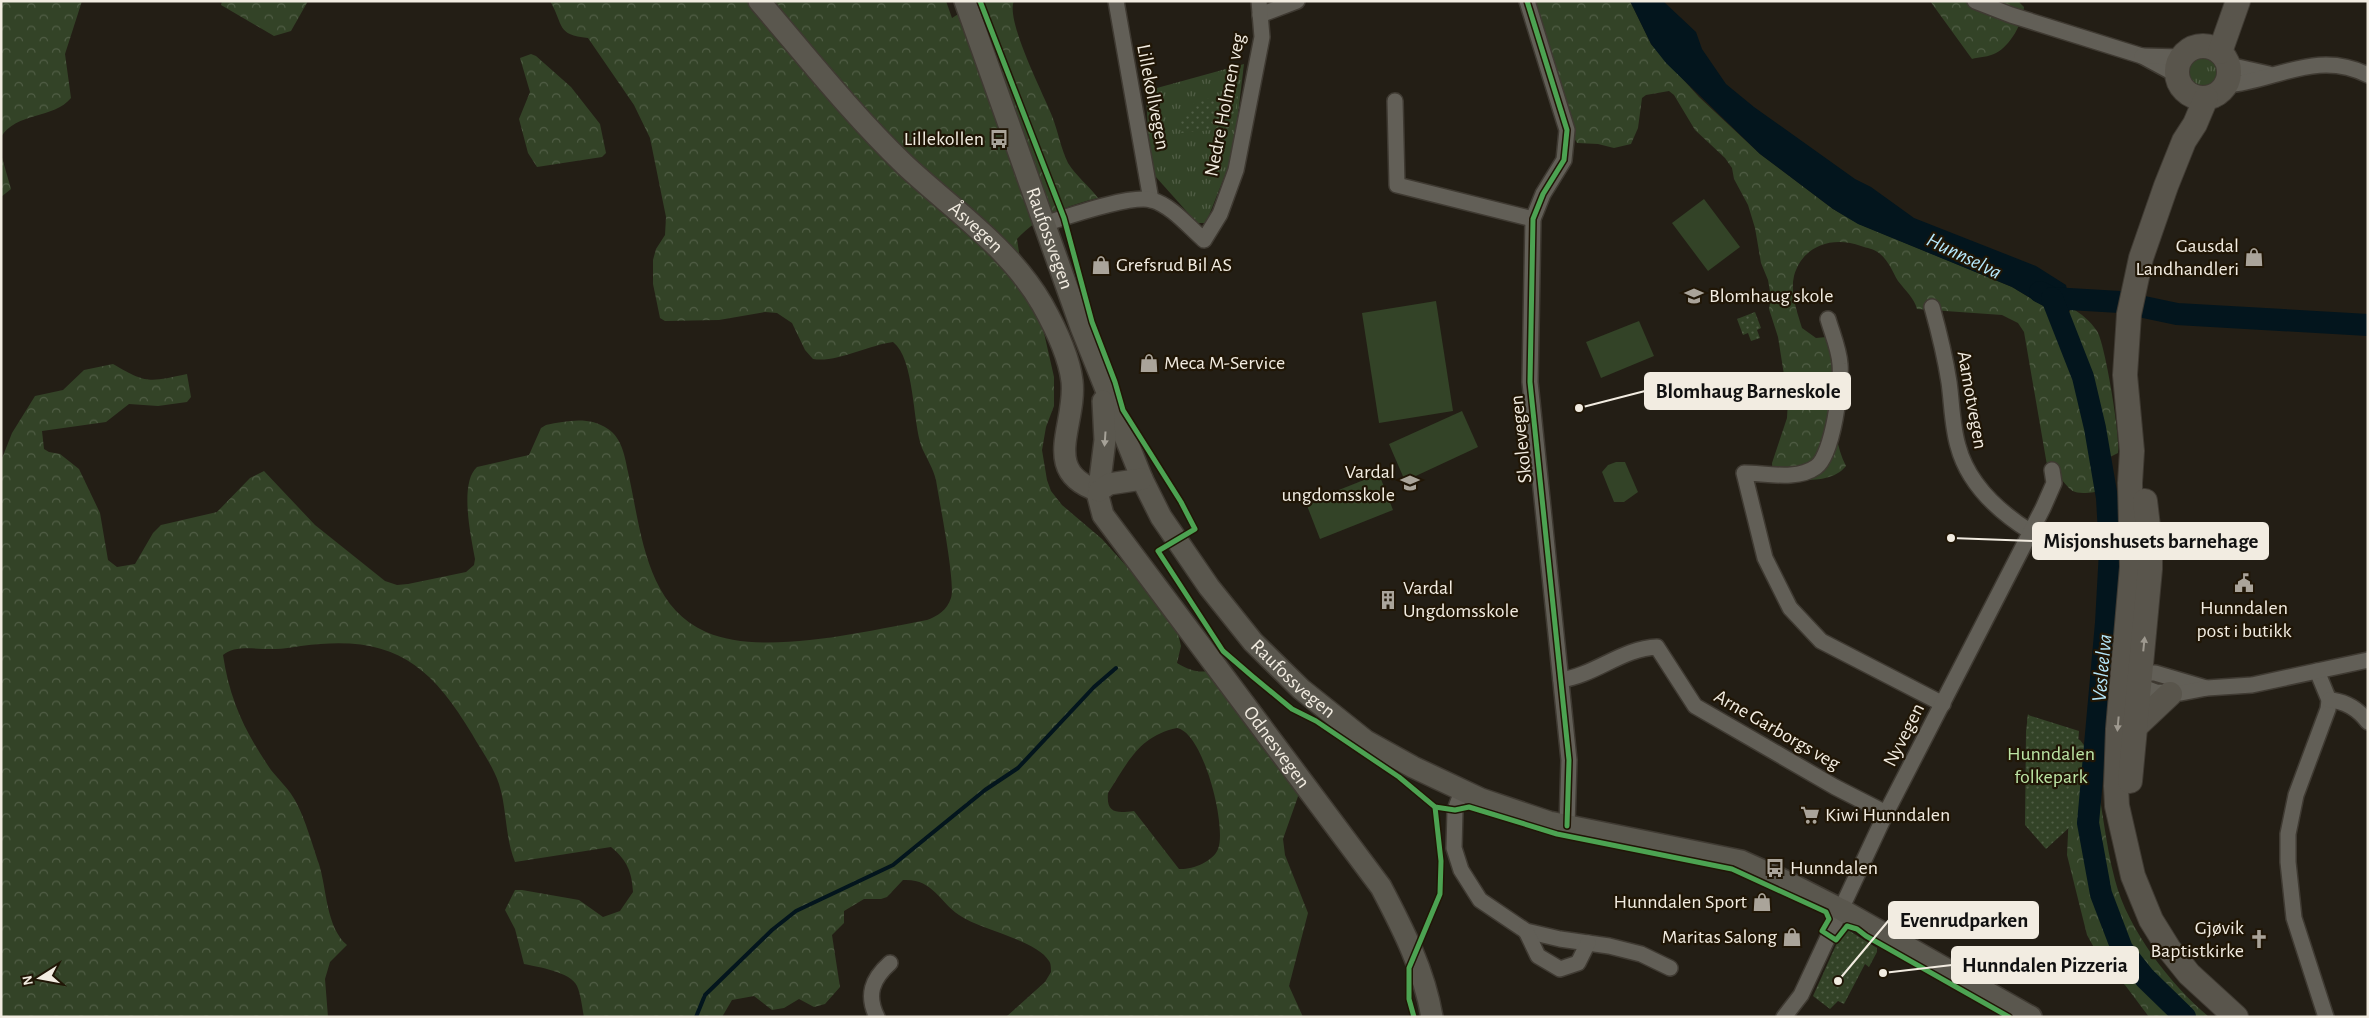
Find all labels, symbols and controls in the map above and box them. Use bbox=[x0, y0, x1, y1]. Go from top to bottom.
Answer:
street label: Nedre Holmen veg bbox=[1201, 31, 1249, 178]
street label: Lillekollvegen bbox=[1133, 42, 1173, 152]
bus stop icon: Lillekollen bbox=[988, 128, 1010, 150]
place label: Lillekollen bbox=[904, 129, 984, 149]
street label: Raufossvegen bbox=[1022, 185, 1077, 292]
street label: Åsvegen bbox=[945, 197, 1007, 257]
water label: Hunnselva bbox=[1923, 229, 2005, 283]
place label: Gausdal Landhandleri bbox=[2135, 236, 2239, 279]
shop icon: Gausdal Landhandleri bbox=[2243, 246, 2265, 268]
shop icon: Grefsrud Bil AS bbox=[1090, 254, 1112, 276]
place label: Grefsrud Bil AS bbox=[1116, 255, 1232, 275]
school or university icon: Blomhaug skole bbox=[1683, 285, 1705, 307]
place label: Blomhaug skole bbox=[1709, 286, 1833, 306]
street label: Aamotvegen bbox=[1954, 349, 1990, 451]
shop icon: Meca M-Service bbox=[1138, 352, 1160, 374]
place label: Meca M-Service bbox=[1164, 353, 1285, 373]
callout: Blomhaug Barneskole bbox=[1645, 373, 1850, 409]
text: Blomhaug Barneskole bbox=[1655, 381, 1841, 402]
street label: Skolevegen bbox=[1506, 394, 1536, 484]
one-way arrow bbox=[1101, 432, 1109, 448]
place label: Vardal ungdomsskole bbox=[1281, 462, 1395, 505]
school or university icon: Vardal ungdomsskole bbox=[1399, 472, 1421, 494]
callout: Misjonshusets barnehage bbox=[2033, 523, 2268, 559]
text: Misjonshusets barnehage bbox=[2044, 531, 2259, 552]
public building icon: Hunndalen post i butikk bbox=[2233, 572, 2255, 594]
place label: Vardal Ungdomsskole bbox=[1403, 578, 1519, 621]
building icon: Vardal Ungdomsskole bbox=[1377, 589, 1399, 611]
place label: Hunndalen post i butikk bbox=[2196, 598, 2292, 641]
water label: Vesleelva bbox=[2089, 633, 2115, 703]
street label: Raufossvegen bbox=[1247, 636, 1339, 722]
one-way arrow bbox=[2140, 636, 2148, 652]
street label: Arne Garborgs veg bbox=[1711, 686, 1844, 774]
street label: Nyvegen bbox=[1880, 700, 1928, 770]
street label: Odnesvegen bbox=[1240, 703, 1313, 792]
one-way arrow bbox=[2114, 717, 2122, 733]
park label: Hunndalen folkepark bbox=[2007, 744, 2095, 787]
supermarket icon: Kiwi Hunndalen bbox=[1799, 804, 1821, 826]
place label: Kiwi Hunndalen bbox=[1825, 805, 1950, 825]
bus stop icon: Hunndalen bbox=[1764, 857, 1786, 879]
place label: Hunndalen bbox=[1790, 858, 1878, 878]
shop icon: Hunndalen Sport bbox=[1751, 891, 1773, 913]
place label: Hunndalen Sport bbox=[1614, 892, 1748, 912]
callout: Evenrudparken bbox=[1889, 902, 2038, 938]
text: Evenrudparken bbox=[1900, 910, 2028, 931]
place label: Gjøvik Baptistkirke bbox=[2150, 918, 2244, 961]
shop icon: Maritas Salong bbox=[1781, 926, 1803, 948]
place label: Maritas Salong bbox=[1662, 927, 1777, 947]
church icon: Gjøvik Baptistkirke bbox=[2248, 928, 2270, 950]
callout: Hunndalen Pizzeria bbox=[1952, 947, 2138, 983]
north arrow bbox=[15, 953, 65, 1003]
text: Hunndalen Pizzeria bbox=[1962, 955, 2128, 976]
text: N bbox=[20, 974, 36, 986]

